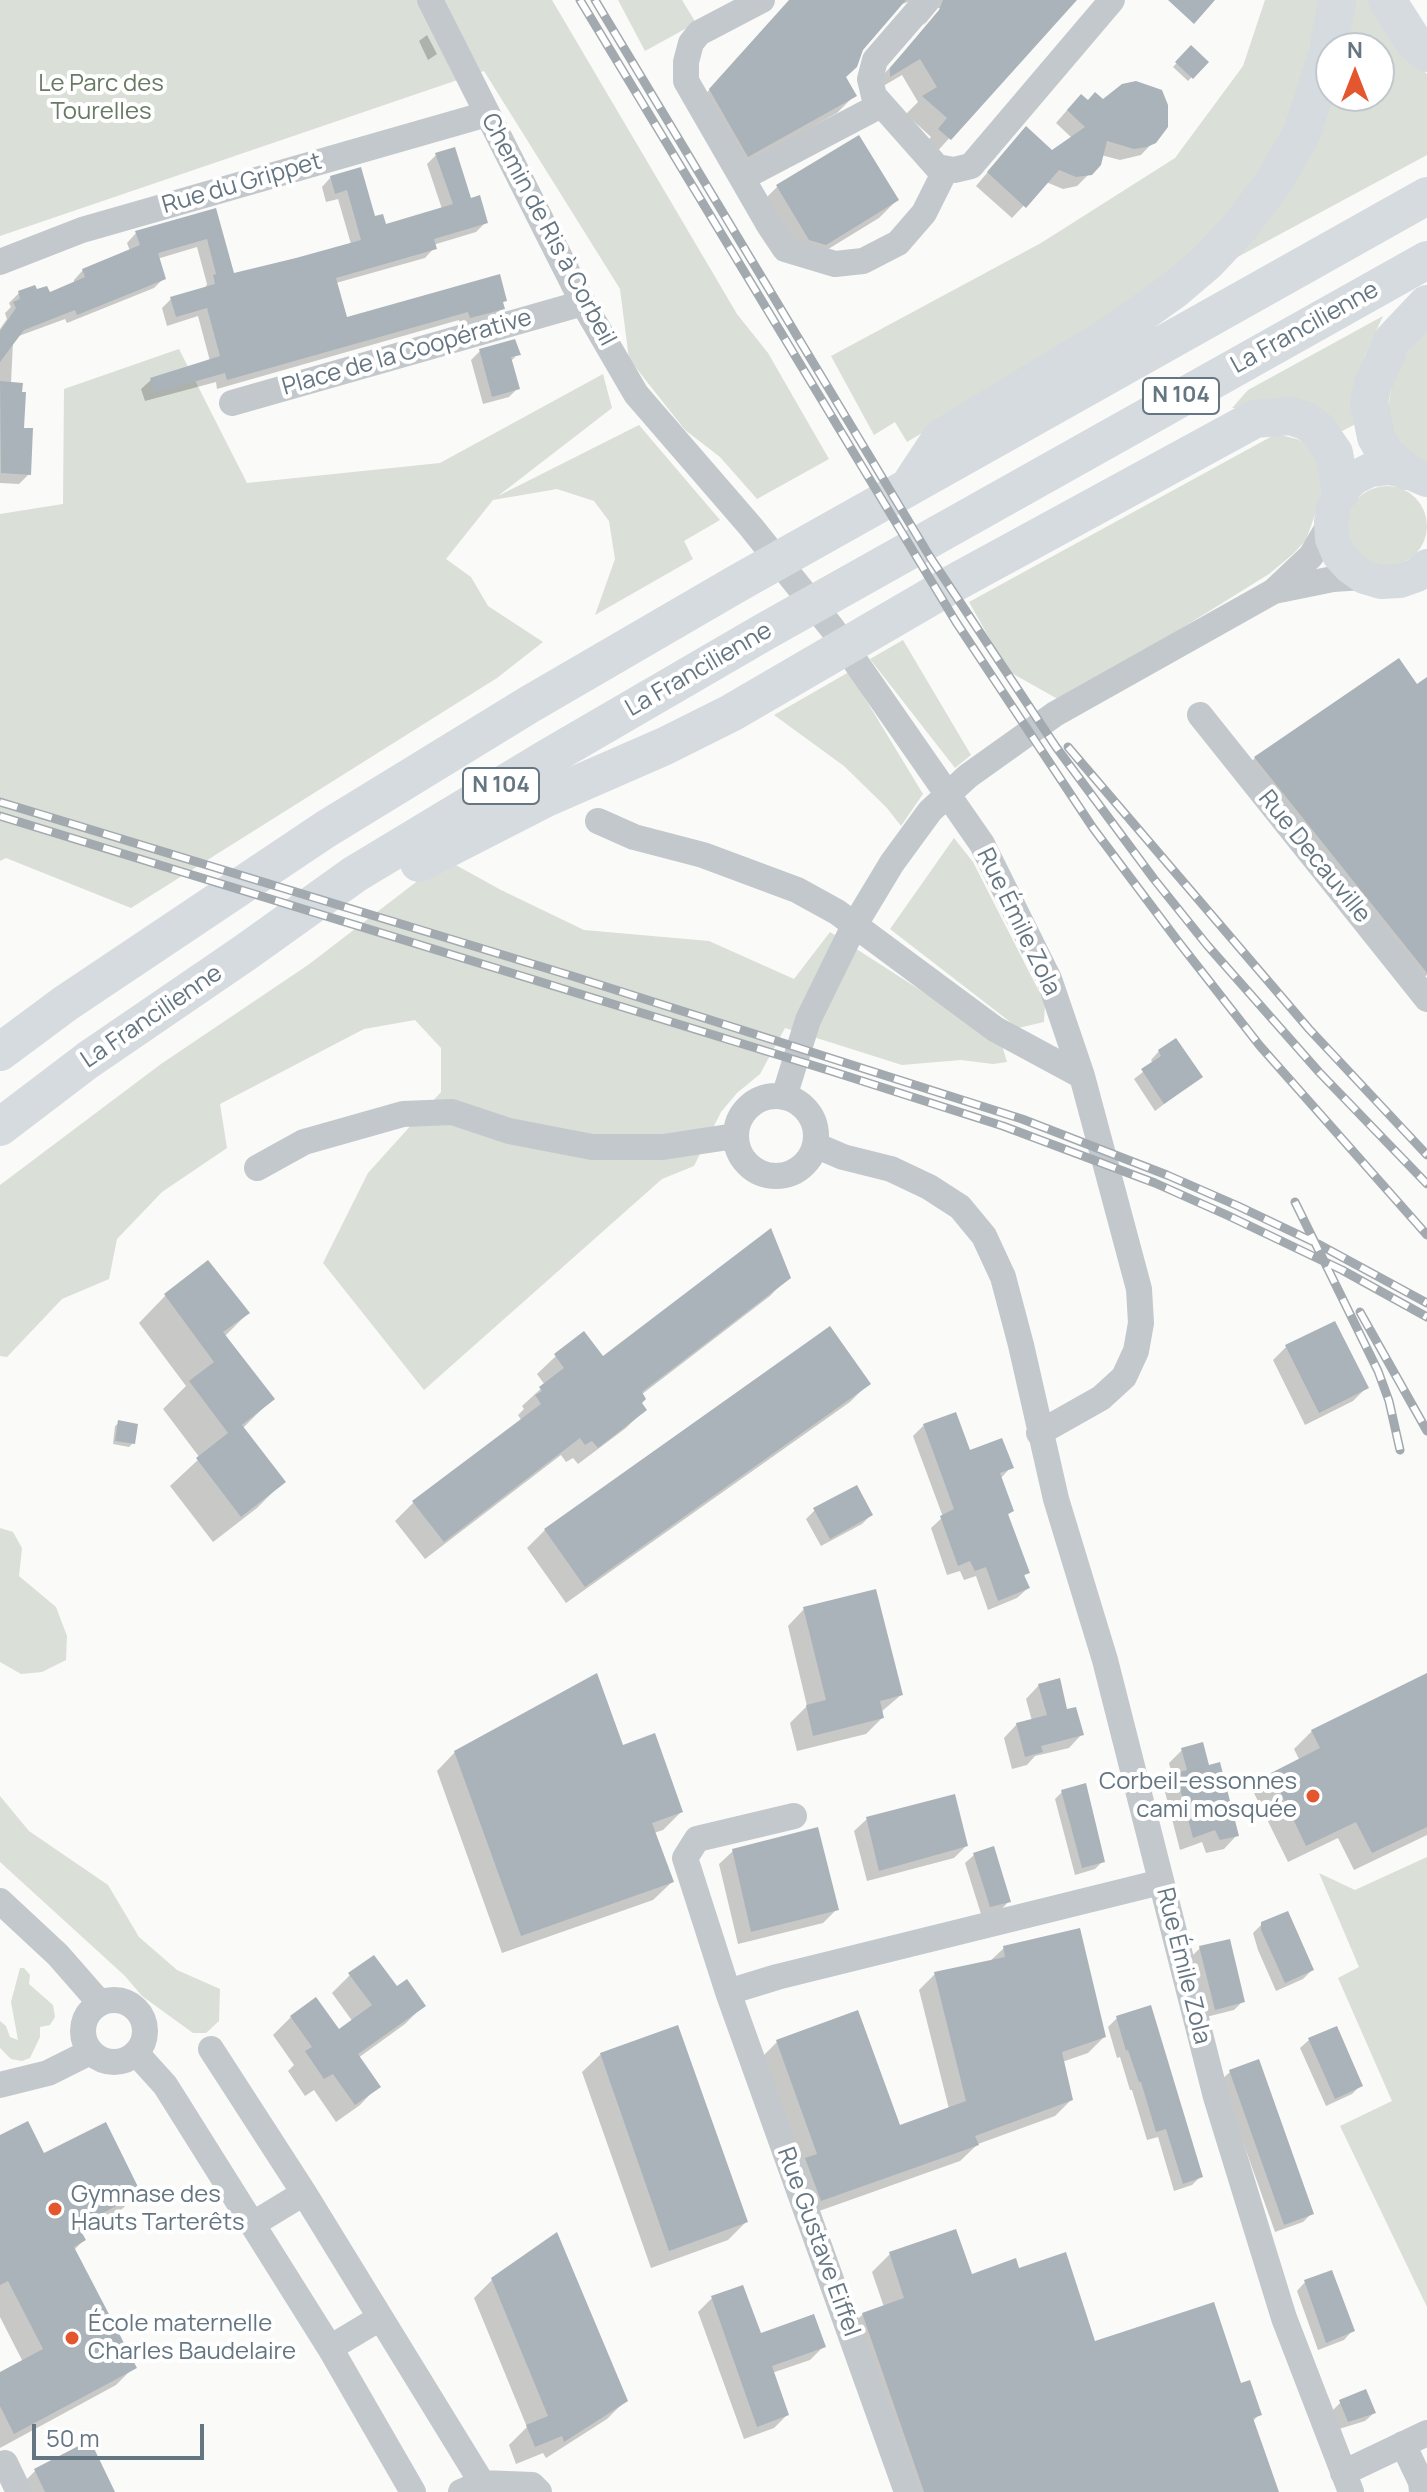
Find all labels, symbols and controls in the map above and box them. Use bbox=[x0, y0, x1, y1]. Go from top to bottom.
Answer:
north arrow bbox=[1315, 32, 1395, 112]
text: N bbox=[1347, 35, 1363, 65]
park label: Le Parc des Tourelles bbox=[38, 70, 164, 126]
street label: Chemin de Ris à Corbeil bbox=[475, 109, 621, 351]
street label: Rue du Grippet bbox=[159, 147, 325, 221]
street label: La Francilienne bbox=[1226, 276, 1384, 380]
street label: Place de la Coopérative bbox=[279, 304, 535, 402]
road number: N 104 bbox=[1143, 378, 1219, 414]
street label: La Francilienne bbox=[621, 617, 777, 723]
road number: N 104 bbox=[463, 768, 539, 804]
street label: Rue Decauville bbox=[1252, 785, 1376, 929]
street label: Rue Émile Zola bbox=[970, 844, 1066, 1000]
street label: La Francilienne bbox=[76, 959, 228, 1075]
place label: Corbeil-essonnes cami mosquée bbox=[1099, 1768, 1297, 1824]
marker: Corbeil-essonnes cami mosquée bbox=[1304, 1787, 1322, 1805]
street label: Rue Émile Zola bbox=[1150, 1885, 1216, 2047]
street label: Rue Gustave Eiffel bbox=[770, 2143, 866, 2341]
place label: Gymnase des Hauts Tarterêts bbox=[71, 2181, 245, 2237]
marker: Gymnase des Hauts Tarterêts bbox=[46, 2200, 64, 2218]
place label: École maternelle Charles Baudelaire bbox=[88, 2310, 296, 2366]
marker: École maternelle Charles Baudelaire bbox=[63, 2329, 81, 2347]
scale bar bbox=[36, 2408, 208, 2458]
text: 50 m bbox=[46, 2421, 100, 2454]

